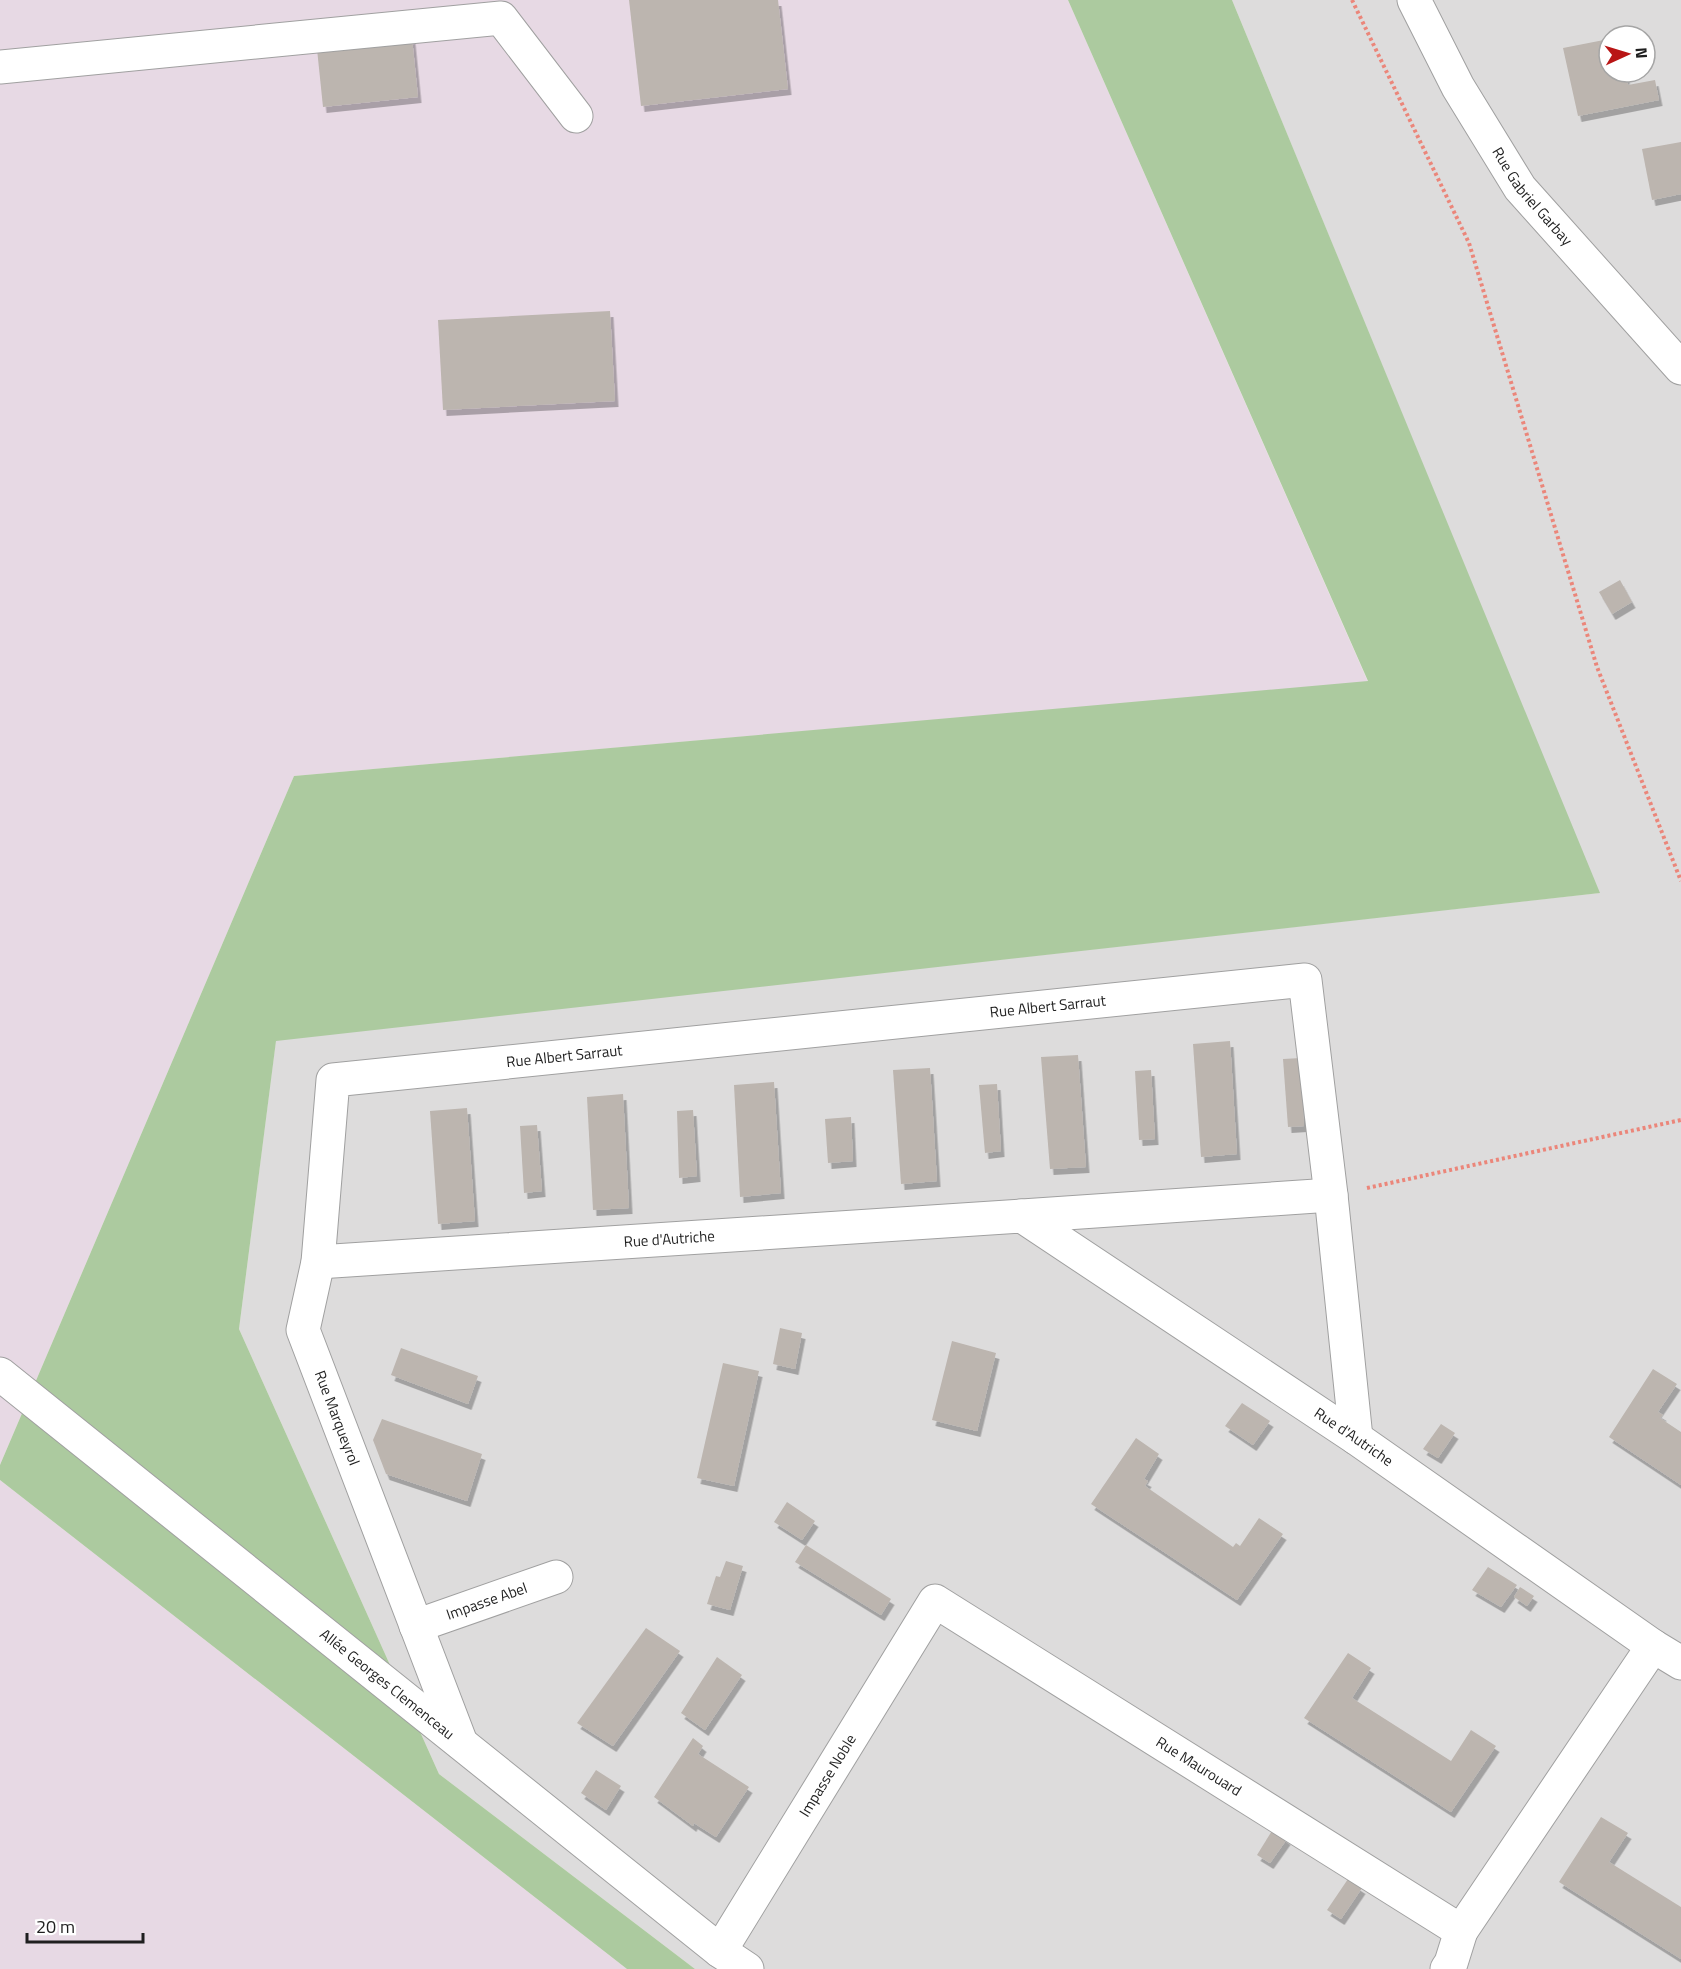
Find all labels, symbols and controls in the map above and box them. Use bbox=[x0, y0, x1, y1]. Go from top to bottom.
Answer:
north arrow bbox=[1597, 24, 1657, 84]
text: N bbox=[1630, 47, 1654, 59]
street label: Rue Gabriel Garbay bbox=[1487, 142, 1578, 251]
street label: Rue Albert Sarraut bbox=[989, 988, 1108, 1023]
street label: Rue Albert Sarraut bbox=[505, 1038, 624, 1073]
street label: Rue d'Autriche bbox=[623, 1224, 716, 1253]
street label: Rue Marqueyrol bbox=[309, 1367, 366, 1469]
street label: Rue d'Autriche bbox=[1310, 1401, 1398, 1472]
street label: Impasse Abel bbox=[443, 1576, 530, 1626]
street label: Allée Georges Clemenceau bbox=[315, 1623, 460, 1745]
street label: Impasse Noble bbox=[793, 1729, 862, 1821]
street label: Rue Maurouard bbox=[1151, 1730, 1246, 1802]
scale bar bbox=[27, 1906, 142, 1944]
text: 20 m bbox=[36, 1913, 75, 1940]

